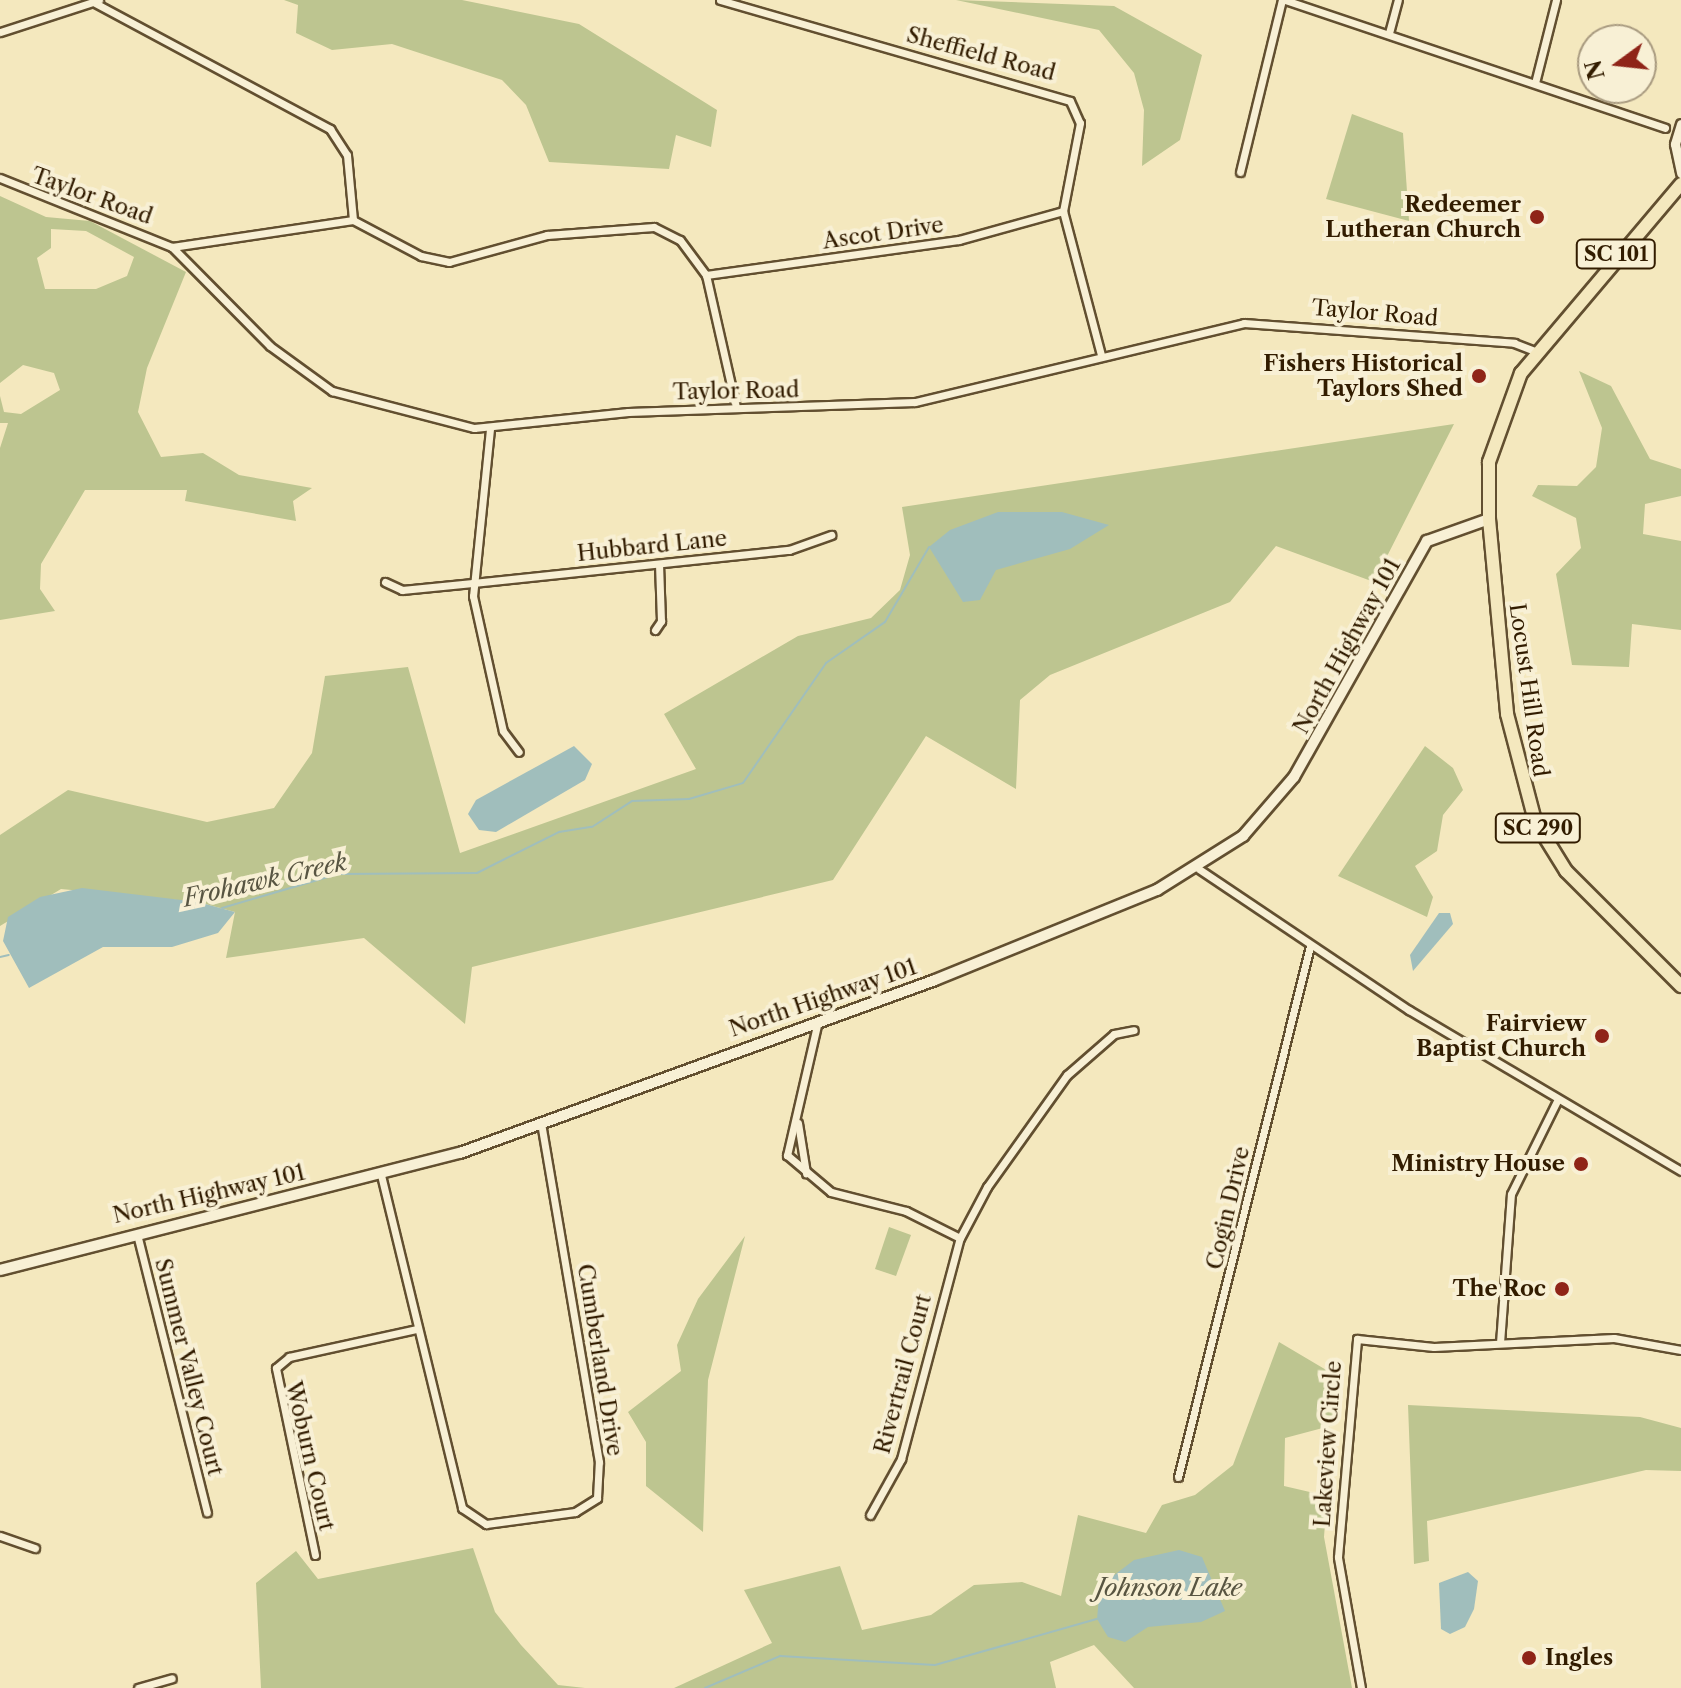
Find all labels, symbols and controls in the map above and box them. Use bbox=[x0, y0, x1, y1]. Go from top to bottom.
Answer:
street label: Sheffield Road bbox=[904, 21, 1058, 87]
north arrow bbox=[1577, 24, 1657, 104]
text: N bbox=[1580, 57, 1611, 83]
street label: Taylor Road bbox=[28, 162, 156, 230]
place label: Redeemer Lutheran Church bbox=[1325, 191, 1521, 242]
marker: Redeemer Lutheran Church bbox=[1528, 208, 1546, 226]
street label: Ascot Drive bbox=[821, 211, 945, 255]
road number: SC 101 bbox=[1574, 238, 1658, 270]
street label: Taylor Road bbox=[1311, 294, 1439, 332]
place label: Fishers Historical Taylors Shed bbox=[1263, 350, 1463, 402]
marker: Fishers Historical Taylors Shed bbox=[1470, 367, 1488, 385]
street label: Taylor Road bbox=[672, 377, 800, 405]
street label: Hubbard Lane bbox=[576, 525, 728, 567]
street label: North Highway 101 bbox=[1288, 553, 1406, 739]
street label: Locust Hill Road bbox=[1504, 602, 1554, 778]
road number: SC 290 bbox=[1494, 812, 1582, 844]
water label: Frohawk Creek bbox=[180, 847, 350, 913]
street label: North Highway 101 bbox=[725, 953, 921, 1043]
place label: Fairview Baptist Church bbox=[1416, 1010, 1586, 1062]
marker: Fairview Baptist Church bbox=[1593, 1027, 1611, 1045]
street label: Cogin Drive bbox=[1201, 1144, 1255, 1272]
place label: Ministry House bbox=[1391, 1151, 1565, 1177]
marker: Ministry House bbox=[1572, 1155, 1590, 1173]
street label: North Highway 101 bbox=[110, 1159, 308, 1229]
street label: Summer Valley Court bbox=[149, 1255, 229, 1479]
street label: Cumberland Drive bbox=[572, 1262, 628, 1458]
place label: The Roc bbox=[1452, 1276, 1546, 1302]
marker: The Roc bbox=[1553, 1280, 1571, 1298]
street label: Rivertrail Court bbox=[869, 1291, 937, 1457]
street label: Lakeview Circle bbox=[1309, 1360, 1347, 1528]
street label: Woburn Court bbox=[280, 1379, 340, 1533]
water label: Johnson Lake bbox=[1096, 1574, 1242, 1602]
place label: Ingles bbox=[1545, 1645, 1613, 1671]
marker: Ingles bbox=[1520, 1649, 1538, 1667]

